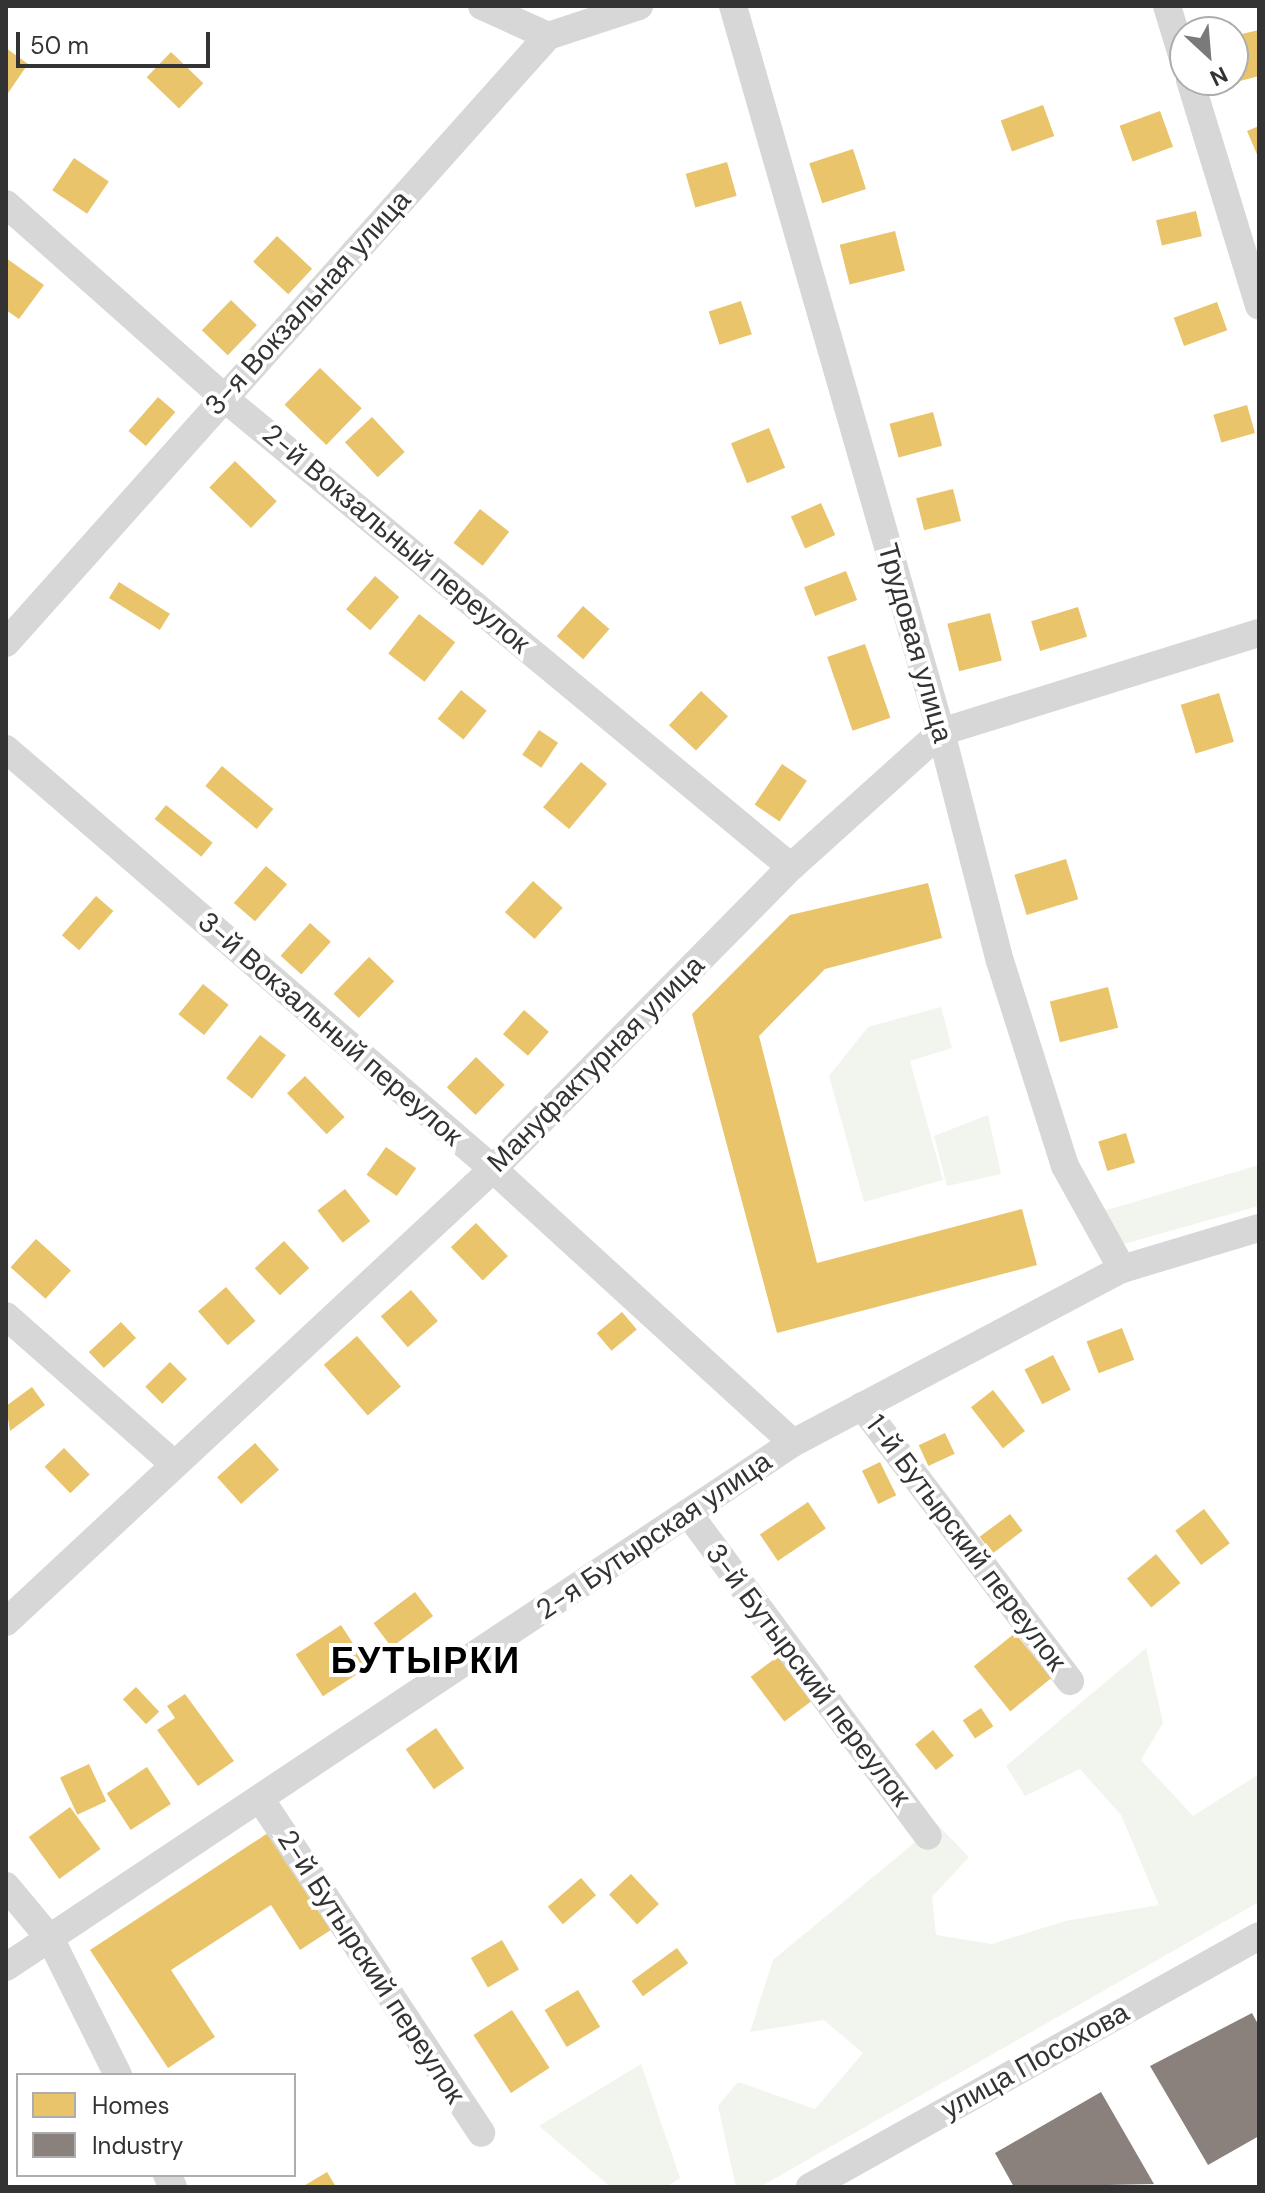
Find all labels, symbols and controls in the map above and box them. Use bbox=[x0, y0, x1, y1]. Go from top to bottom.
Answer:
scale bar bbox=[20, 16, 214, 66]
north arrow bbox=[1169, 16, 1249, 96]
text: 50 m bbox=[30, 30, 89, 61]
text: N bbox=[1205, 60, 1232, 93]
street label: 3-я Вокзальная улица bbox=[198, 184, 418, 422]
street label: 2-й Вокзальный переулок bbox=[256, 417, 536, 661]
street label: Трудовая улица bbox=[871, 540, 959, 746]
street label: 3-й Вокзальный переулок bbox=[191, 905, 469, 1153]
street label: Мануфактурная улица bbox=[481, 949, 711, 1179]
street label: 1-й Бутырский переулок bbox=[859, 1408, 1073, 1678]
street label: 2-я Бутырская улица bbox=[530, 1445, 778, 1627]
street label: 3-й Бутырский переулок bbox=[698, 1537, 918, 1813]
district label: БУТЫРКИ bbox=[331, 1639, 521, 1683]
street label: 2-й Бутырский переулок bbox=[270, 1824, 472, 2110]
street label: улица Посохова bbox=[935, 1996, 1135, 2126]
legend bbox=[16, 2073, 296, 2177]
text: Homes bbox=[92, 2090, 170, 2121]
text: Industry bbox=[92, 2130, 183, 2161]

